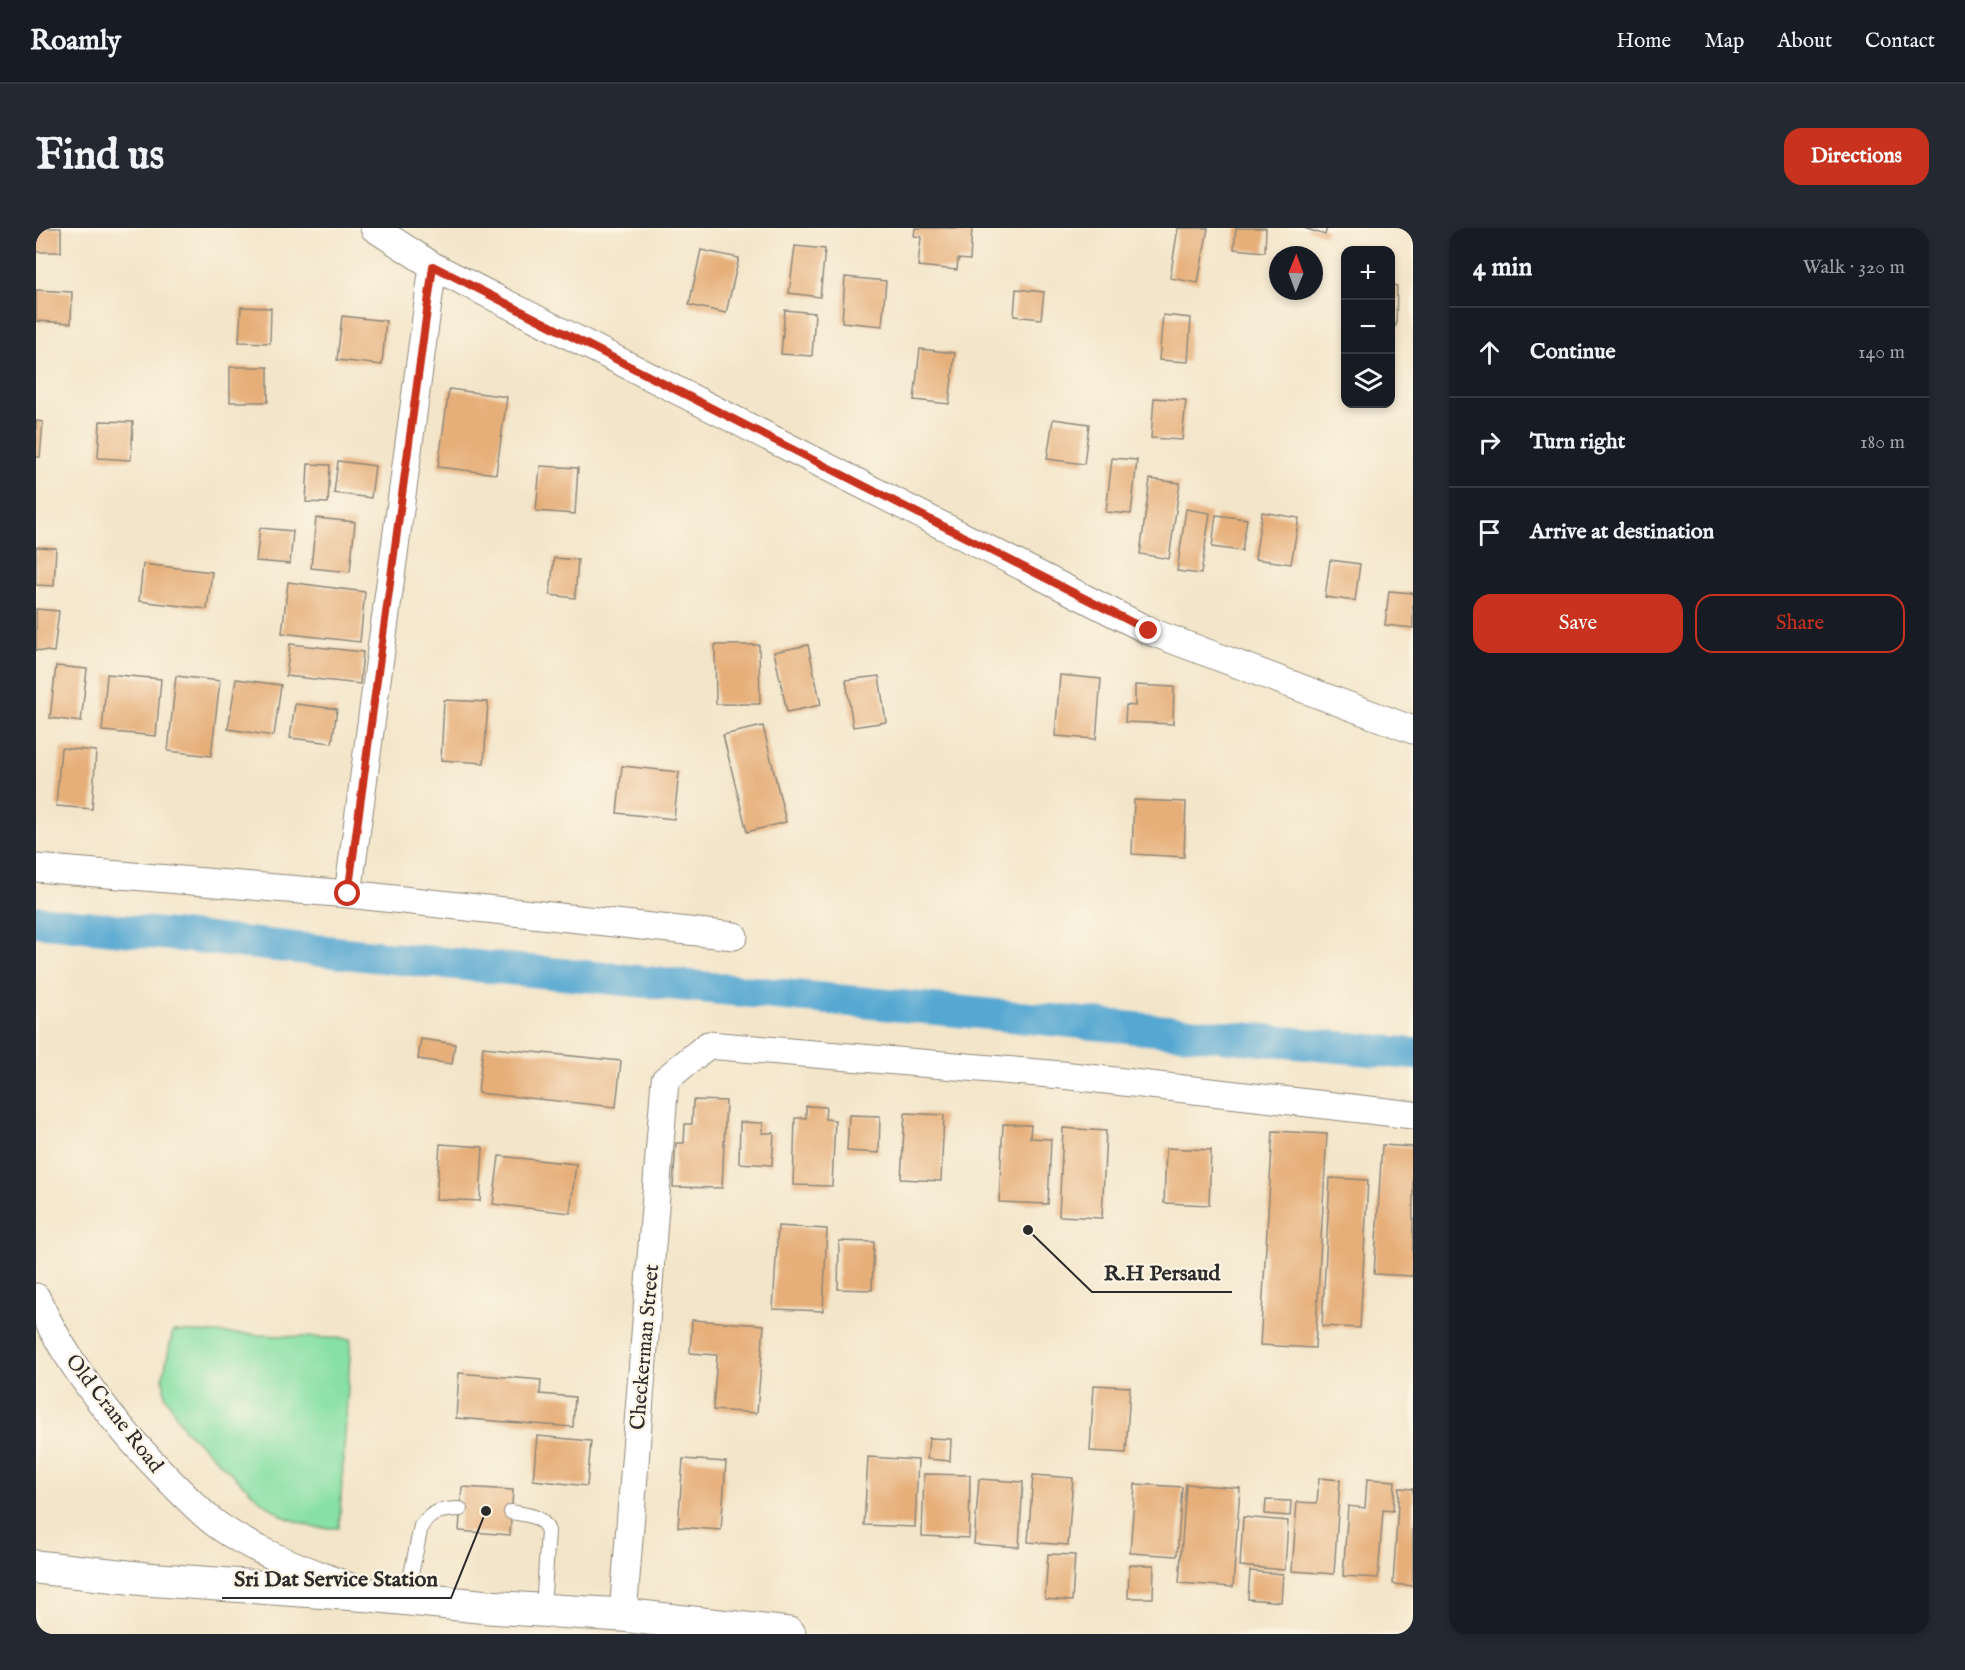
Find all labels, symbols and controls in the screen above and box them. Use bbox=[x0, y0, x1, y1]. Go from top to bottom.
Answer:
text: Roamly bbox=[30, 24, 121, 59]
text: Home bbox=[1616, 28, 1671, 55]
text: Map bbox=[1704, 28, 1744, 55]
text: About bbox=[1777, 28, 1832, 55]
text: Contact bbox=[1865, 28, 1935, 55]
button: Directions bbox=[1784, 128, 1929, 185]
text: Find us bbox=[36, 130, 164, 183]
north arrow bbox=[1269, 246, 1323, 300]
map controls bbox=[1341, 246, 1395, 408]
button: + bbox=[1341, 246, 1395, 300]
text: 4 min bbox=[1473, 251, 1532, 284]
text: Walk · 320 m bbox=[1803, 255, 1905, 280]
button: − bbox=[1341, 300, 1395, 354]
icon: ahead bbox=[1473, 336, 1506, 369]
text: Continue bbox=[1530, 338, 1616, 366]
text: 140 m bbox=[1858, 340, 1905, 365]
button: layers bbox=[1341, 354, 1395, 408]
icon: right bbox=[1473, 426, 1506, 459]
text: Turn right bbox=[1530, 428, 1625, 456]
text: 180 m bbox=[1860, 430, 1905, 455]
icon: arrive bbox=[1473, 516, 1506, 549]
text: Arrive at destination bbox=[1530, 518, 1714, 546]
button: Save bbox=[1473, 594, 1683, 653]
button: Share bbox=[1695, 594, 1905, 653]
route end bbox=[1135, 617, 1161, 643]
route start bbox=[334, 880, 360, 906]
callout: R.H Persaud bbox=[1092, 1252, 1232, 1292]
text: R.H Persaud bbox=[1104, 1260, 1221, 1288]
street label: Checkerman Street bbox=[625, 1263, 666, 1431]
street label: Old Crane Road bbox=[59, 1349, 169, 1479]
callout: Sri Dat Service Station bbox=[222, 1558, 451, 1598]
text: Sri Dat Service Station bbox=[234, 1566, 438, 1594]

